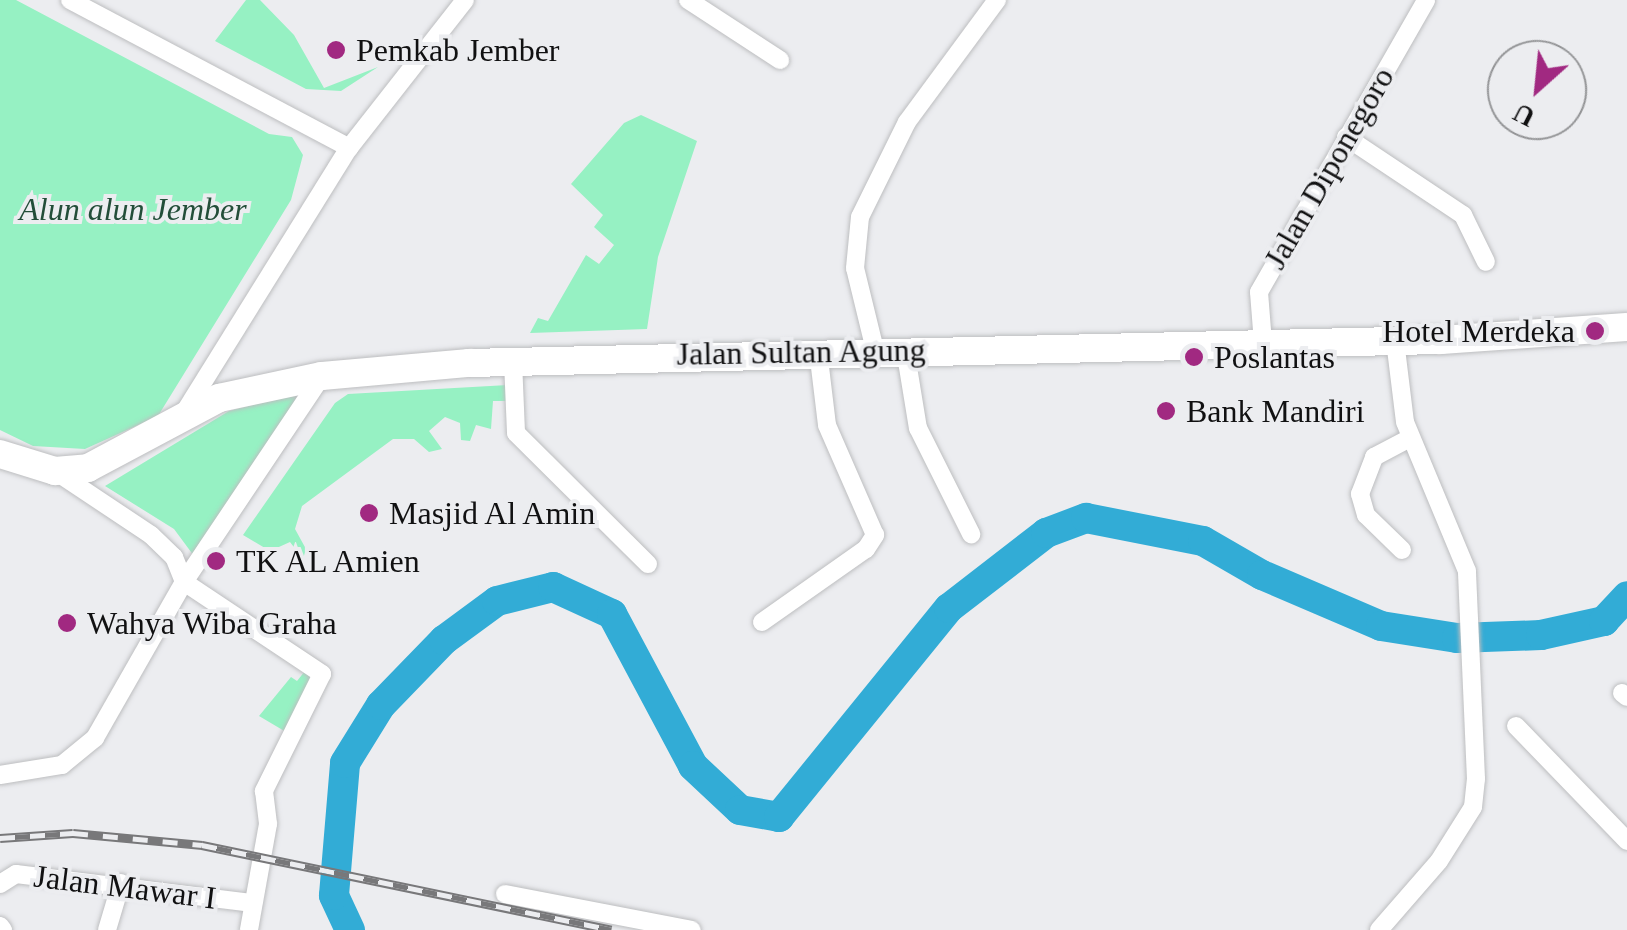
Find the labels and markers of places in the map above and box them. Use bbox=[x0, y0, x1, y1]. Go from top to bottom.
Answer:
place label: Pemkab Jember bbox=[356, 31, 560, 69]
marker: Pemkab Jember bbox=[325, 39, 347, 61]
place label: Hotel Merdeka bbox=[1382, 312, 1575, 350]
marker: Hotel Merdeka bbox=[1584, 320, 1606, 342]
place label: Poslantas bbox=[1214, 338, 1335, 376]
marker: Poslantas bbox=[1183, 346, 1205, 368]
place label: Bank Mandiri bbox=[1186, 392, 1365, 430]
marker: Bank Mandiri bbox=[1155, 400, 1177, 422]
place label: Masjid Al Amin bbox=[389, 494, 599, 532]
marker: Masjid Al Amin bbox=[358, 502, 380, 524]
place label: TK AL Amien bbox=[236, 542, 424, 580]
marker: TK AL Amien bbox=[205, 550, 227, 572]
place label: Wahya Wiba Graha bbox=[87, 604, 337, 642]
marker: Wahya Wiba Graha bbox=[56, 612, 78, 634]

